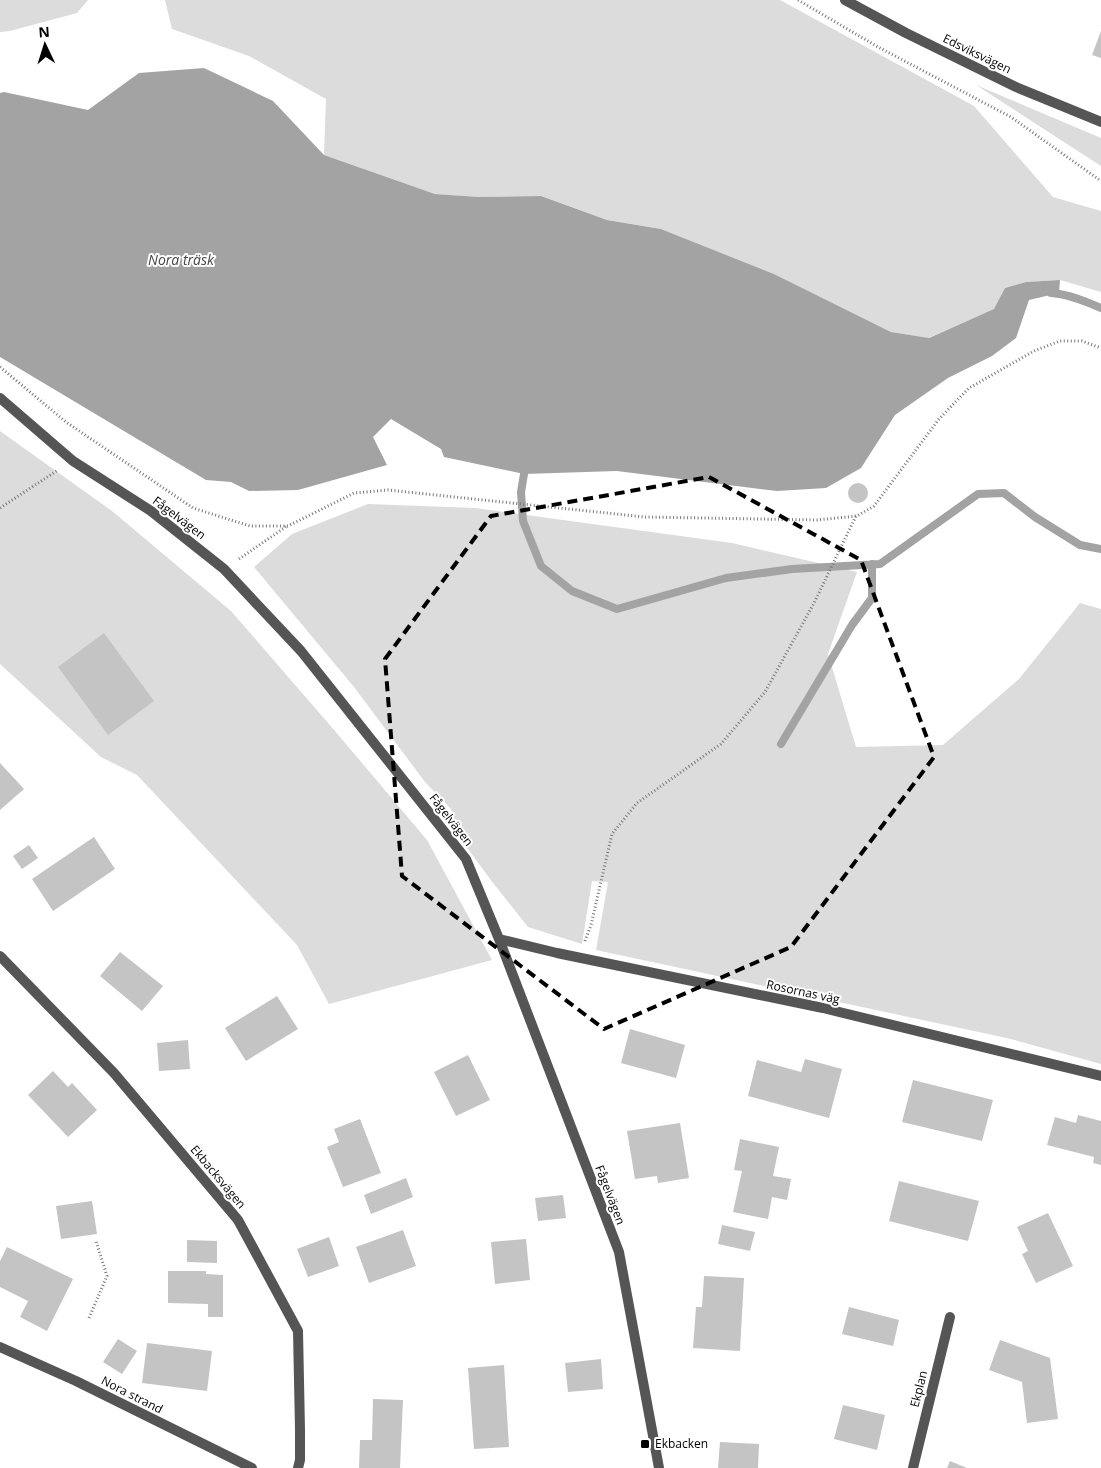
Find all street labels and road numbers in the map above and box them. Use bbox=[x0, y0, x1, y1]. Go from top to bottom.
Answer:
street label: Edsviksvägen bbox=[940, 30, 1014, 77]
street label: Fågelvägen bbox=[149, 492, 209, 543]
street label: Fågelvägen bbox=[425, 790, 477, 850]
street label: Rosornas väg bbox=[765, 975, 842, 1008]
street label: Ekbacksvägen bbox=[187, 1141, 250, 1212]
street label: Fågelvägen bbox=[591, 1163, 630, 1227]
street label: Ekplan bbox=[906, 1369, 931, 1409]
street label: Nora strand bbox=[98, 1372, 166, 1417]

